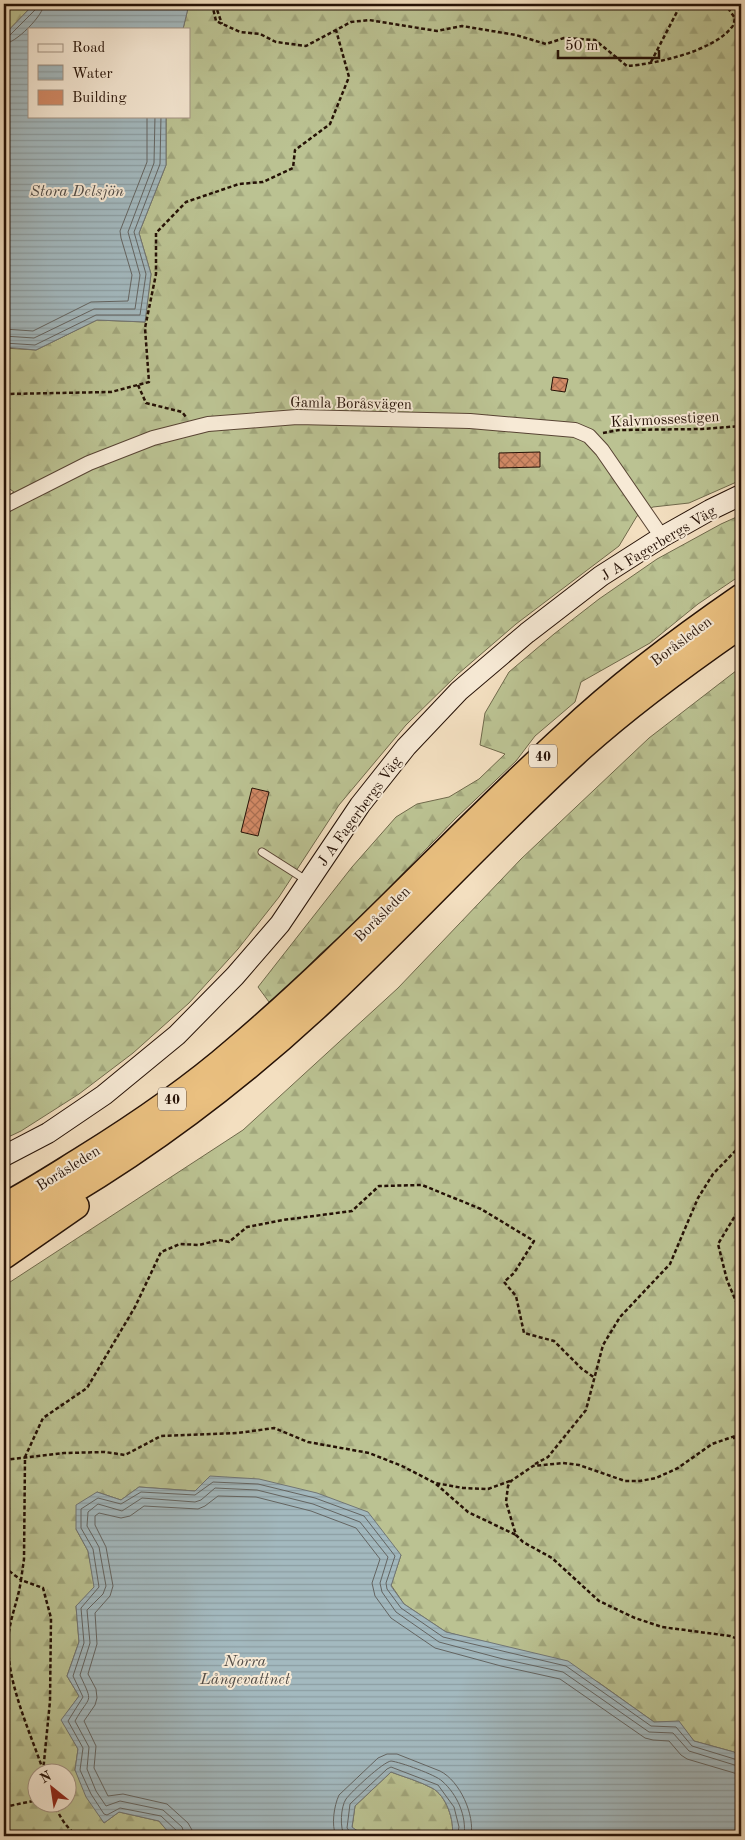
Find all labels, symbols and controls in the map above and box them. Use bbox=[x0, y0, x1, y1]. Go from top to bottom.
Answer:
legend bbox=[28, 28, 190, 118]
scale bar bbox=[558, 28, 659, 60]
text: 50 m bbox=[565, 39, 599, 54]
text: Road bbox=[72, 41, 106, 56]
text: Water bbox=[72, 67, 113, 82]
text: Building bbox=[72, 91, 127, 106]
water label: Stora Delsjön bbox=[30, 184, 124, 200]
street label: Gamla Boråsvägen bbox=[290, 396, 412, 413]
street label: Kalvmossestigen bbox=[610, 410, 720, 431]
street label: J A Fagerbergs Väg bbox=[599, 504, 719, 585]
street label: Boråsleden bbox=[649, 615, 715, 670]
road number: 40 bbox=[529, 744, 557, 768]
street label: J A Fagerbergs Väg bbox=[315, 754, 405, 869]
street label: Boråsleden bbox=[352, 884, 414, 946]
road number: 40 bbox=[158, 1088, 186, 1110]
street label: Boråsleden bbox=[34, 1144, 103, 1195]
water label: Norra Långevattnet bbox=[199, 1654, 291, 1688]
north arrow bbox=[28, 1762, 78, 1812]
text: N bbox=[38, 1769, 54, 1786]

